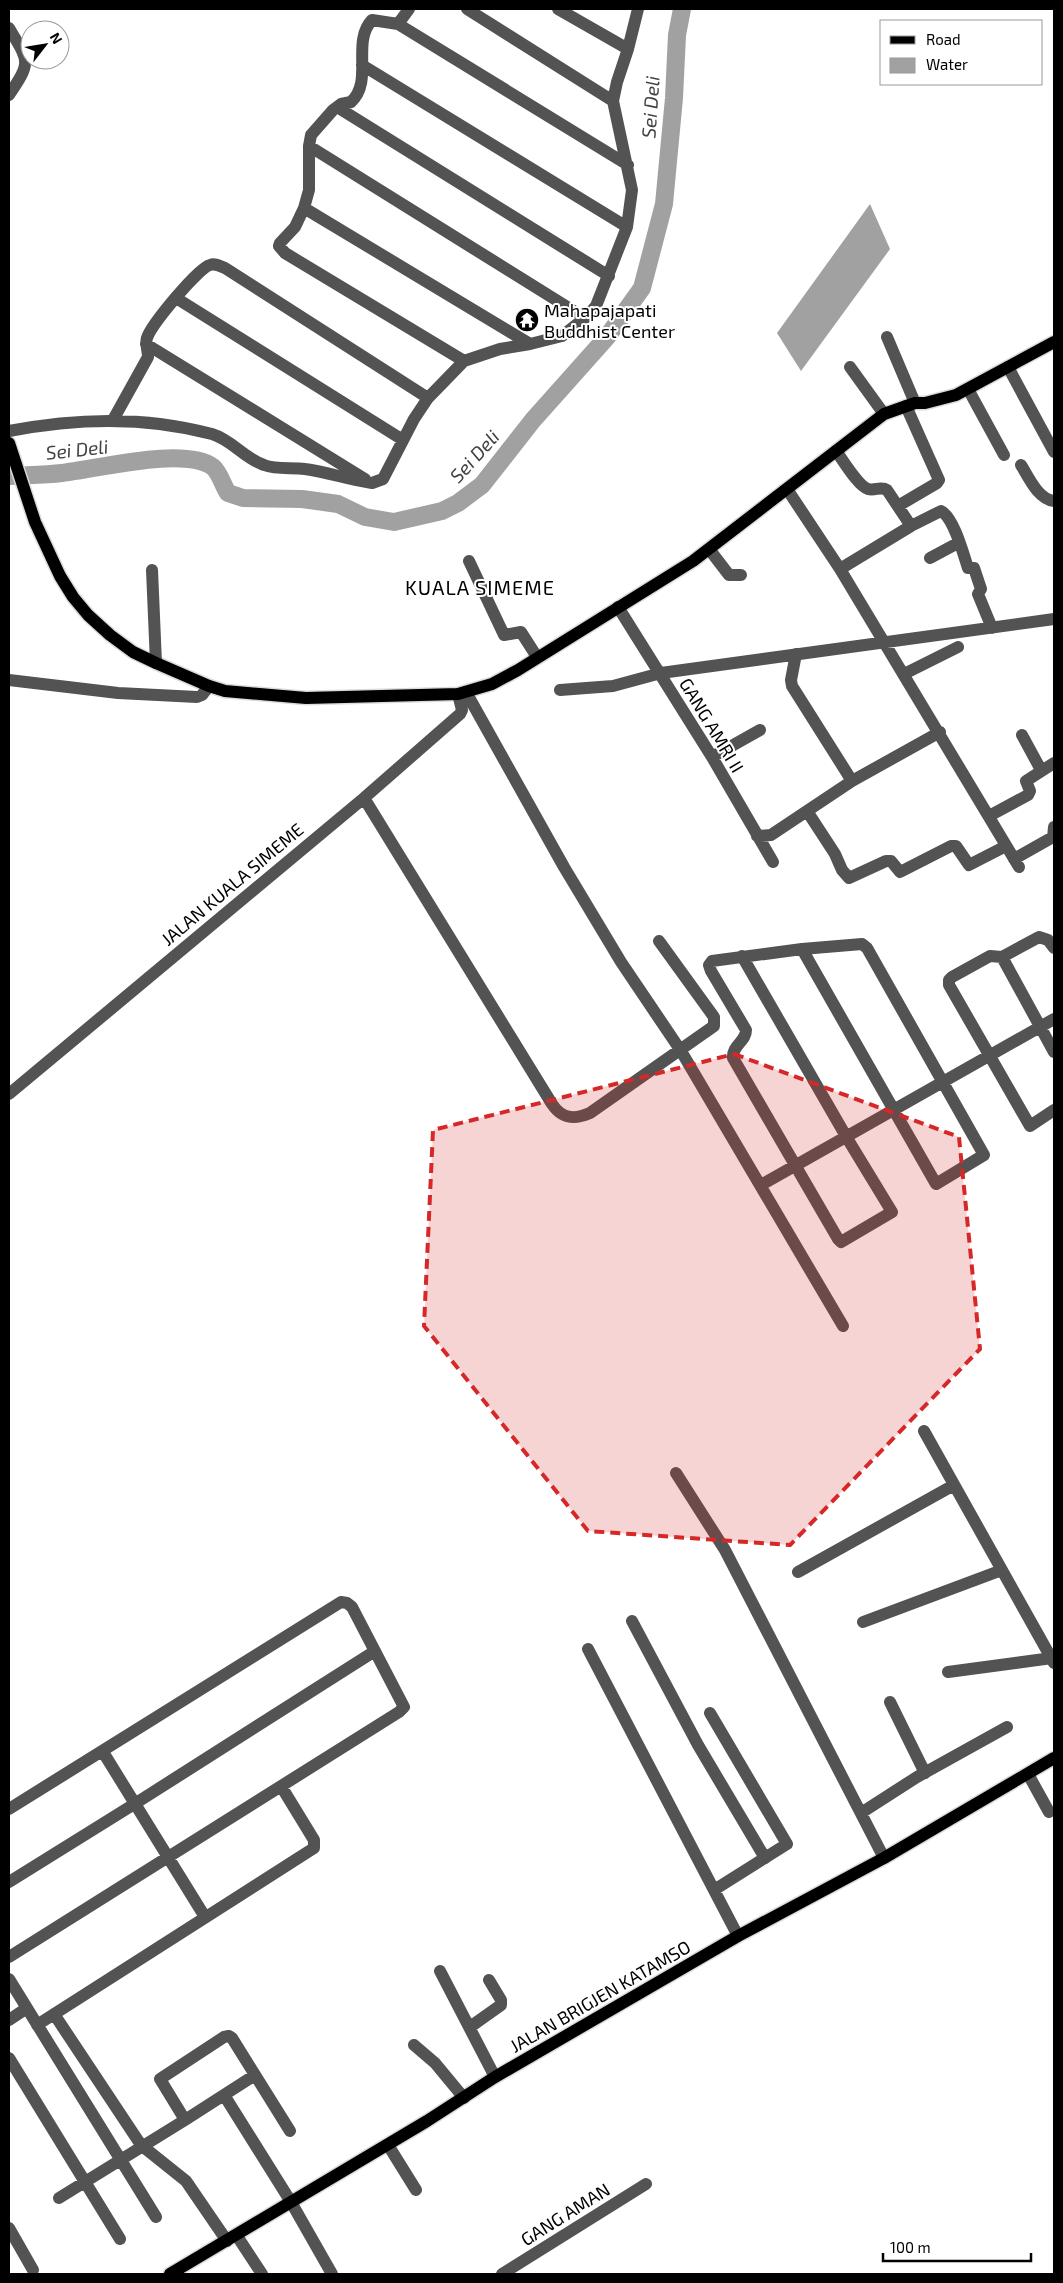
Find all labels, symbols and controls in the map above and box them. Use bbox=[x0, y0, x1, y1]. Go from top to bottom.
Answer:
north arrow bbox=[20, 20, 70, 70]
legend bbox=[880, 20, 1043, 85]
text: N bbox=[47, 29, 66, 47]
text: Road bbox=[926, 30, 961, 48]
text: Water bbox=[926, 55, 968, 73]
water label: Sei Deli bbox=[636, 75, 664, 139]
place label: Mahapajapati Buddhist Center bbox=[544, 299, 675, 342]
temple icon: Mahapajapati Buddhist Center bbox=[514, 307, 540, 333]
water label: Sei Deli bbox=[444, 425, 504, 487]
water label: Sei Deli bbox=[45, 434, 110, 464]
district label: KUALA SIMEME bbox=[405, 575, 555, 599]
street label: GANG AMRI II bbox=[675, 674, 749, 776]
street label: JALAN KUALA SIMEME bbox=[156, 818, 308, 950]
street label: JALAN BRIGJEN KATAMSO bbox=[506, 1935, 694, 2057]
street label: GANG AMAN bbox=[516, 2178, 614, 2250]
scale bar bbox=[883, 2230, 1030, 2262]
text: 100 m bbox=[890, 2238, 931, 2256]

